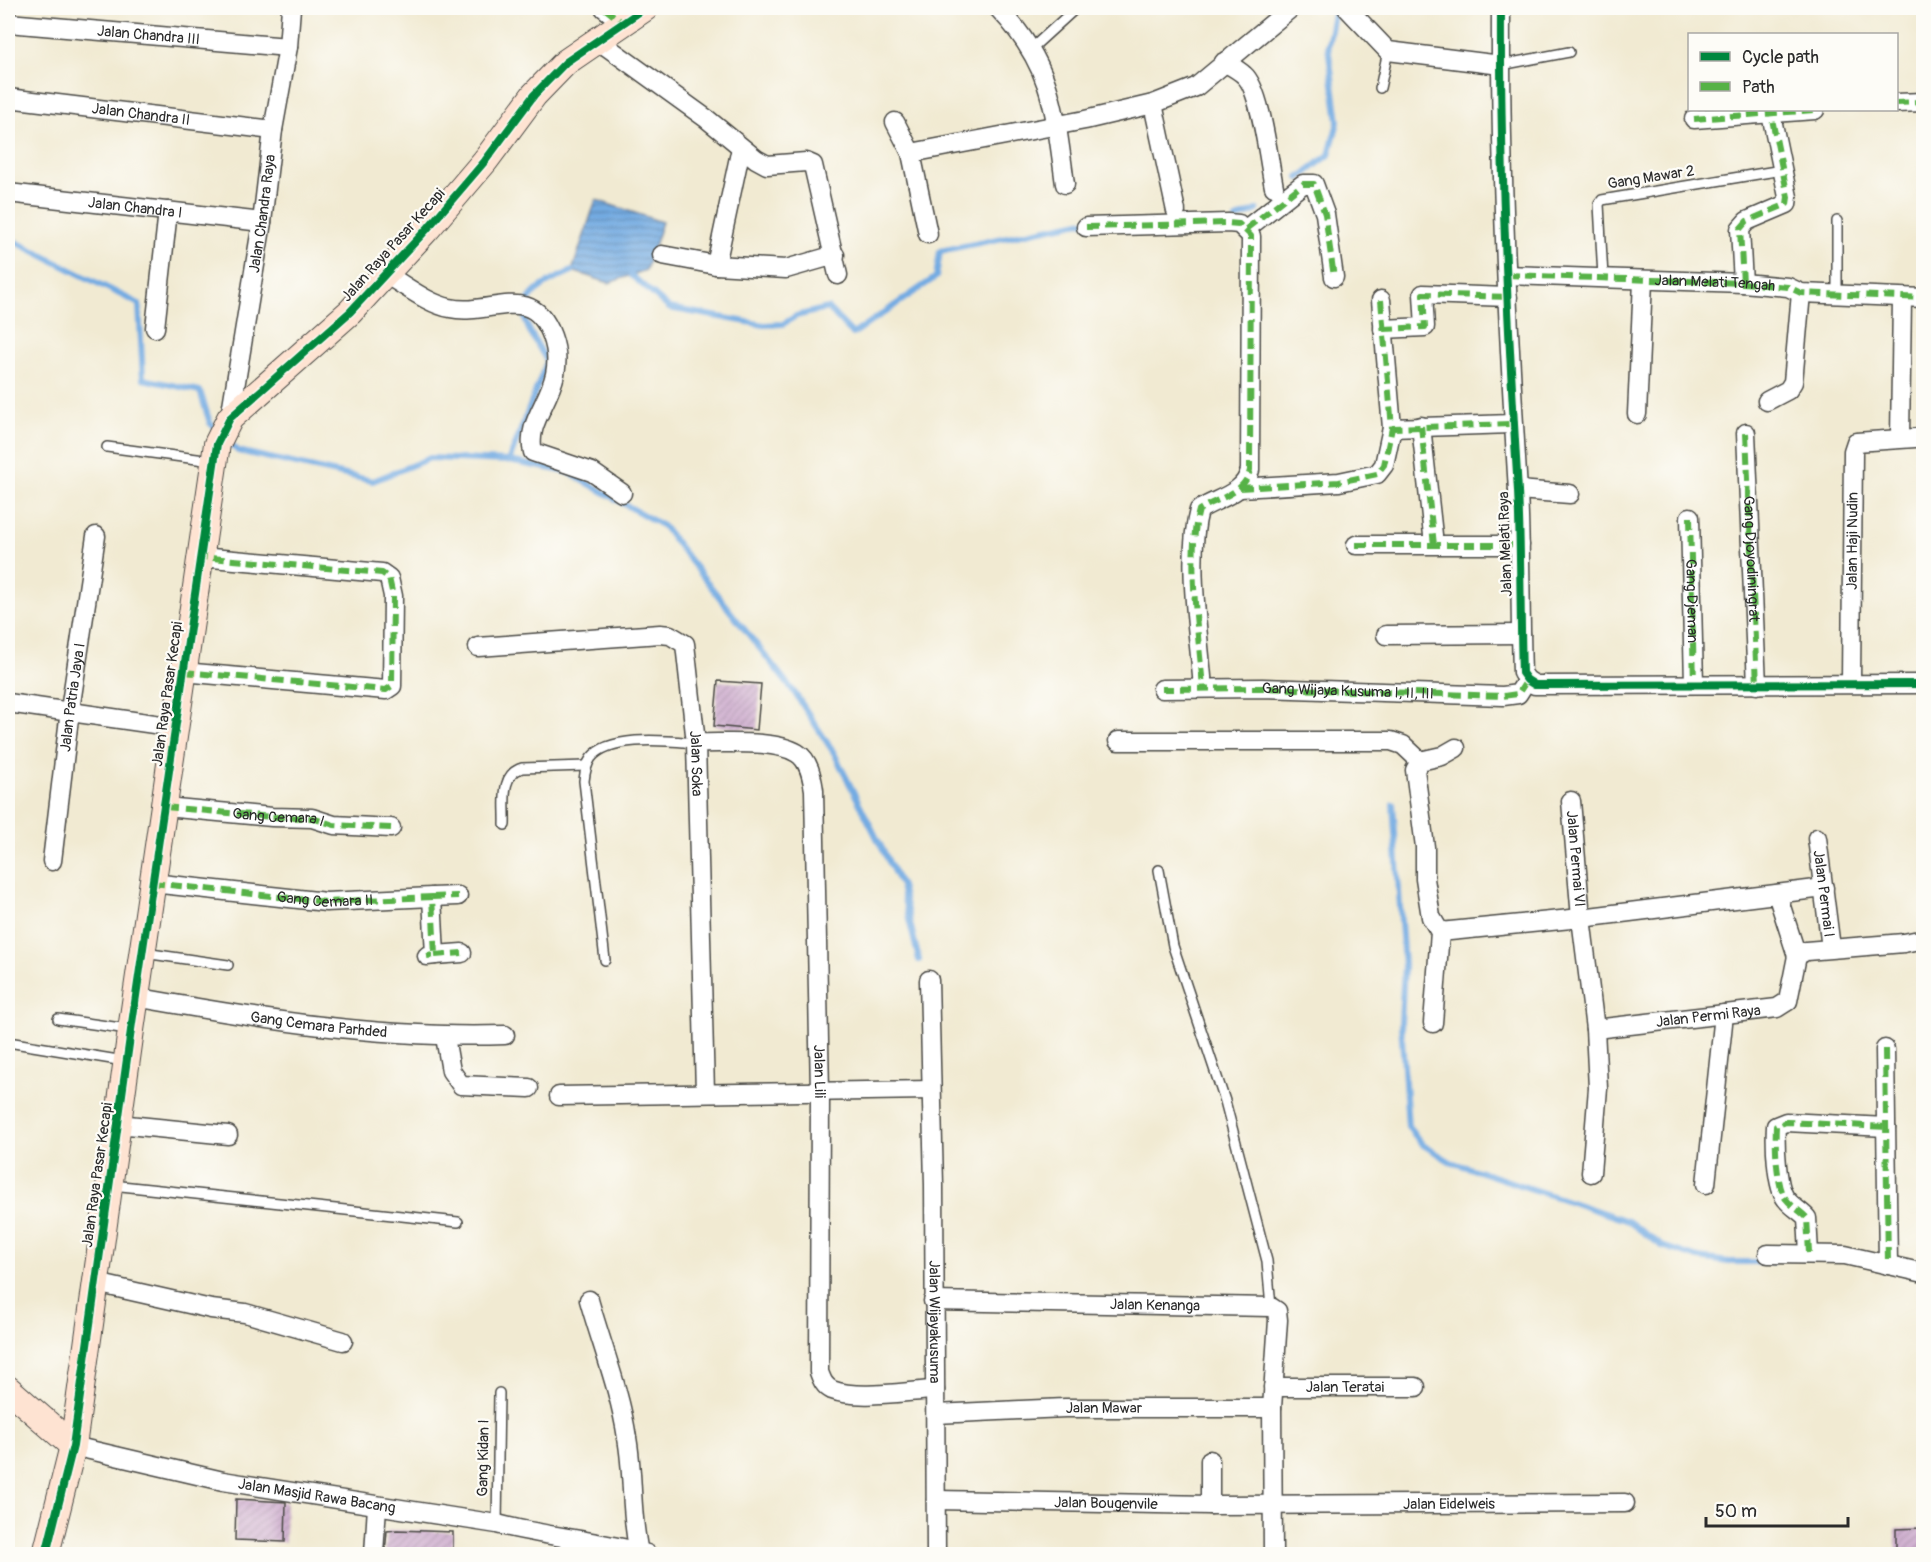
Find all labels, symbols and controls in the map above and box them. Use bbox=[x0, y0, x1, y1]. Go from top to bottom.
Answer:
street label: Jalan Chandra III bbox=[96, 22, 201, 49]
legend bbox=[1688, 33, 1898, 111]
text: Cycle path bbox=[1742, 46, 1819, 69]
text: Path bbox=[1742, 76, 1775, 99]
street label: Jalan Chandra II bbox=[91, 99, 191, 130]
street label: Jalan Chandra Raya bbox=[245, 153, 280, 274]
street label: Gang Mawar 2 bbox=[1606, 161, 1696, 194]
street label: Jalan Raya Pasar Kecapi bbox=[337, 184, 450, 306]
street label: Jalan Chandra I bbox=[87, 193, 183, 223]
street label: Jalan Melati Tengah bbox=[1654, 271, 1776, 296]
street label: Jalan Melati Raya bbox=[1494, 491, 1517, 597]
street label: Jalan Haji Nudin bbox=[1843, 492, 1863, 590]
street label: Gang Djoyodiningrat bbox=[1739, 495, 1763, 623]
street label: Gang Djeman bbox=[1681, 559, 1702, 643]
street label: Jalan Raya Pasar Kecapi bbox=[148, 620, 187, 768]
street label: Jalan Patria Jaya I bbox=[56, 642, 90, 753]
street label: Gang Wijaya Kusuma I, II, III bbox=[1262, 679, 1434, 704]
street label: Jalan Soka bbox=[685, 729, 706, 797]
street label: Gang Cemara I bbox=[232, 804, 327, 831]
street label: Jalan Permai VI bbox=[1562, 810, 1589, 908]
street label: Jalan Permai I bbox=[1809, 849, 1839, 938]
street label: Gang Cemara II bbox=[276, 888, 374, 912]
street label: Jalan Permi Raya bbox=[1655, 1001, 1762, 1032]
street label: Gang Cemara Parhded bbox=[249, 1008, 388, 1042]
street label: Jalan Lili bbox=[809, 1045, 829, 1099]
street label: Jalan Raya Pasar Kecapi bbox=[78, 1101, 117, 1249]
street label: Jalan Wijayakusuma bbox=[924, 1260, 944, 1384]
street label: Jalan Kenanga bbox=[1110, 1295, 1200, 1316]
street label: Jalan Teratai bbox=[1306, 1378, 1385, 1397]
street label: Jalan Mawar bbox=[1066, 1399, 1143, 1418]
street label: Gang Kidan I bbox=[473, 1419, 494, 1497]
street label: Jalan Masjid Rawa Bacang bbox=[237, 1475, 397, 1518]
scale bar bbox=[1706, 1490, 1848, 1528]
street label: Jalan Bougenvile bbox=[1054, 1493, 1159, 1514]
street label: Jalan Eidelweis bbox=[1403, 1495, 1495, 1514]
text: 50 m bbox=[1715, 1500, 1757, 1523]

